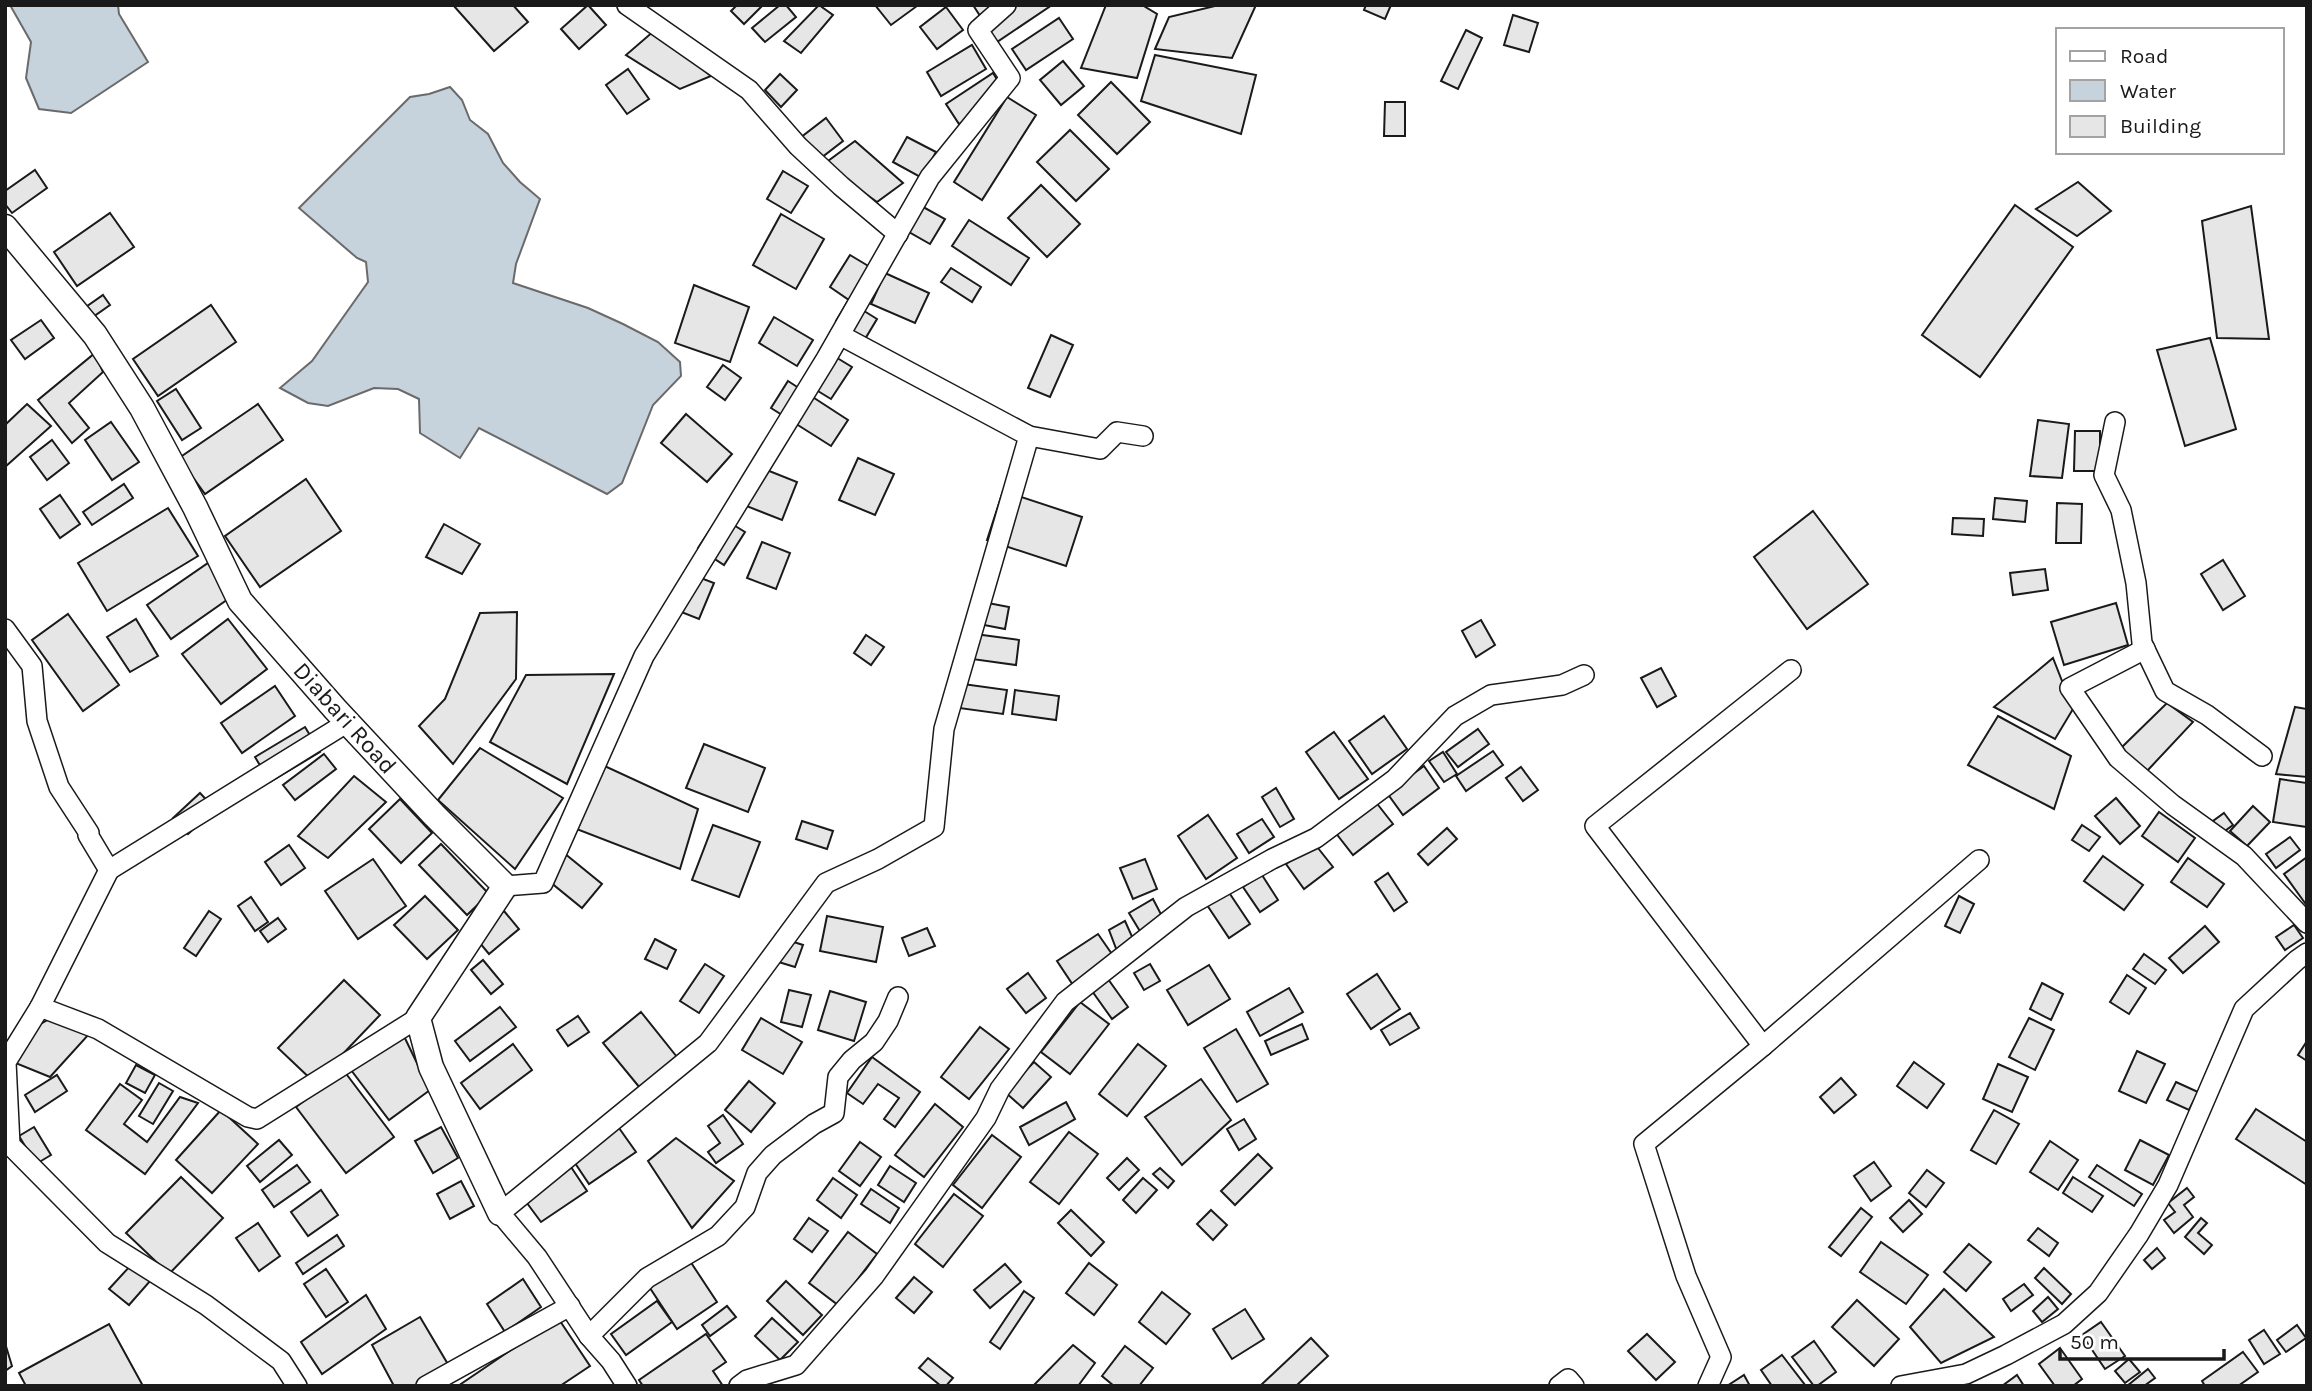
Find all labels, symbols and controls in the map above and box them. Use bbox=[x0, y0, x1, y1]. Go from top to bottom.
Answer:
legend bbox=[2056, 28, 2284, 154]
text: Road bbox=[2120, 44, 2168, 68]
text: Water bbox=[2120, 79, 2176, 103]
text: Building bbox=[2120, 114, 2201, 138]
street label: Diabari Road bbox=[288, 656, 402, 780]
scale bar bbox=[2060, 1318, 2224, 1362]
text: 50 m bbox=[2070, 1330, 2119, 1354]

